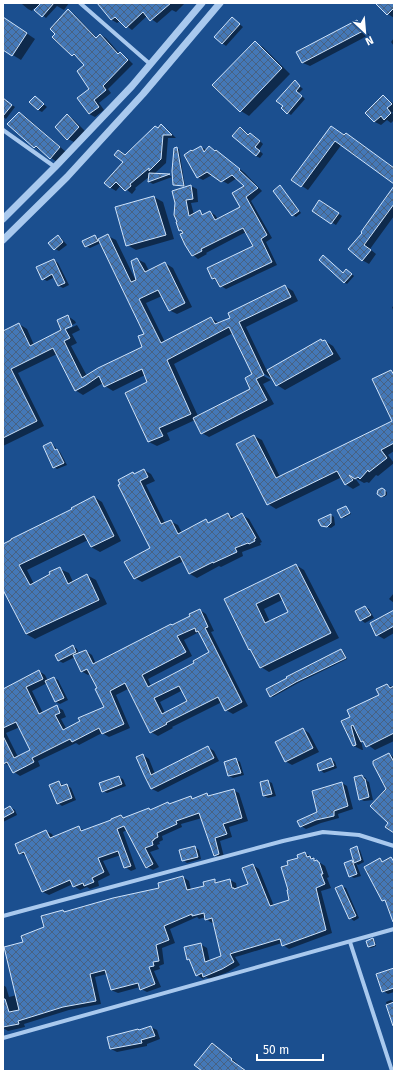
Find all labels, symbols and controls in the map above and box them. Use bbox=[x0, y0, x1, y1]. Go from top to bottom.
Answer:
north arrow bbox=[345, 12, 385, 52]
text: N bbox=[363, 33, 375, 48]
scale bar bbox=[257, 1036, 323, 1062]
text: 50 m bbox=[263, 1043, 289, 1057]

